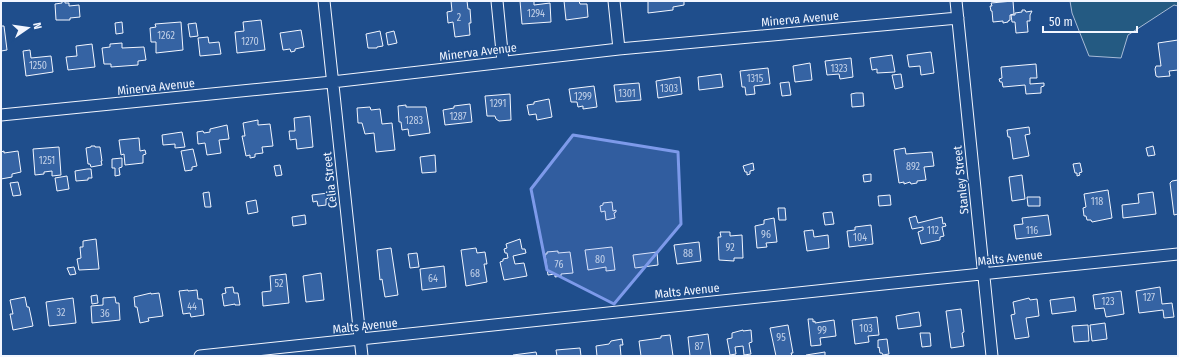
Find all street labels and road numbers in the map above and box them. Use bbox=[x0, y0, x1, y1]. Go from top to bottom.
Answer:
street label: Minerva Avenue bbox=[761, 9, 839, 29]
street label: Minerva Avenue bbox=[438, 40, 518, 64]
street label: Minerva Avenue bbox=[117, 76, 196, 98]
street label: Stanley Street bbox=[950, 145, 972, 215]
street label: Celia Street bbox=[320, 151, 340, 209]
street label: Malts Avenue bbox=[977, 248, 1043, 268]
street label: Malts Avenue bbox=[654, 281, 720, 301]
street label: Malts Avenue bbox=[332, 316, 398, 336]

